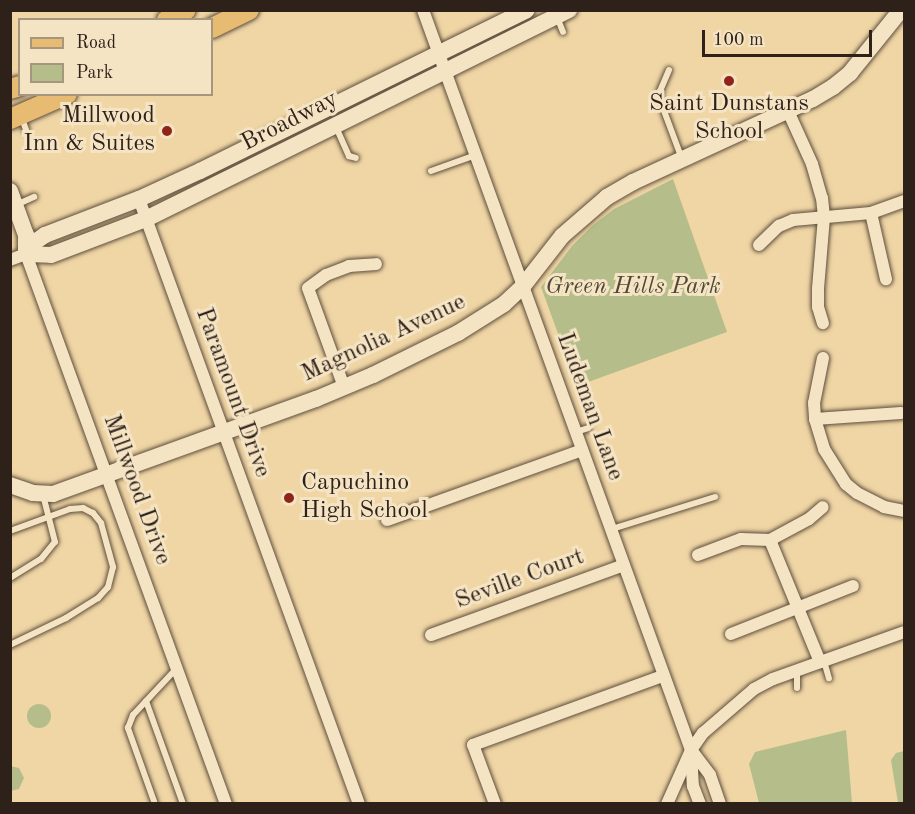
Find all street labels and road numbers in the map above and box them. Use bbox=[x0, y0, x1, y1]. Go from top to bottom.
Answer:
street label: Broadway bbox=[237, 85, 343, 159]
street label: Magnolia Avenue bbox=[297, 288, 471, 390]
street label: Paramount Drive bbox=[188, 304, 276, 482]
street label: Ludeman Lane bbox=[549, 329, 629, 485]
street label: Millwood Drive bbox=[95, 411, 177, 569]
street label: Seville Court bbox=[452, 543, 588, 617]

